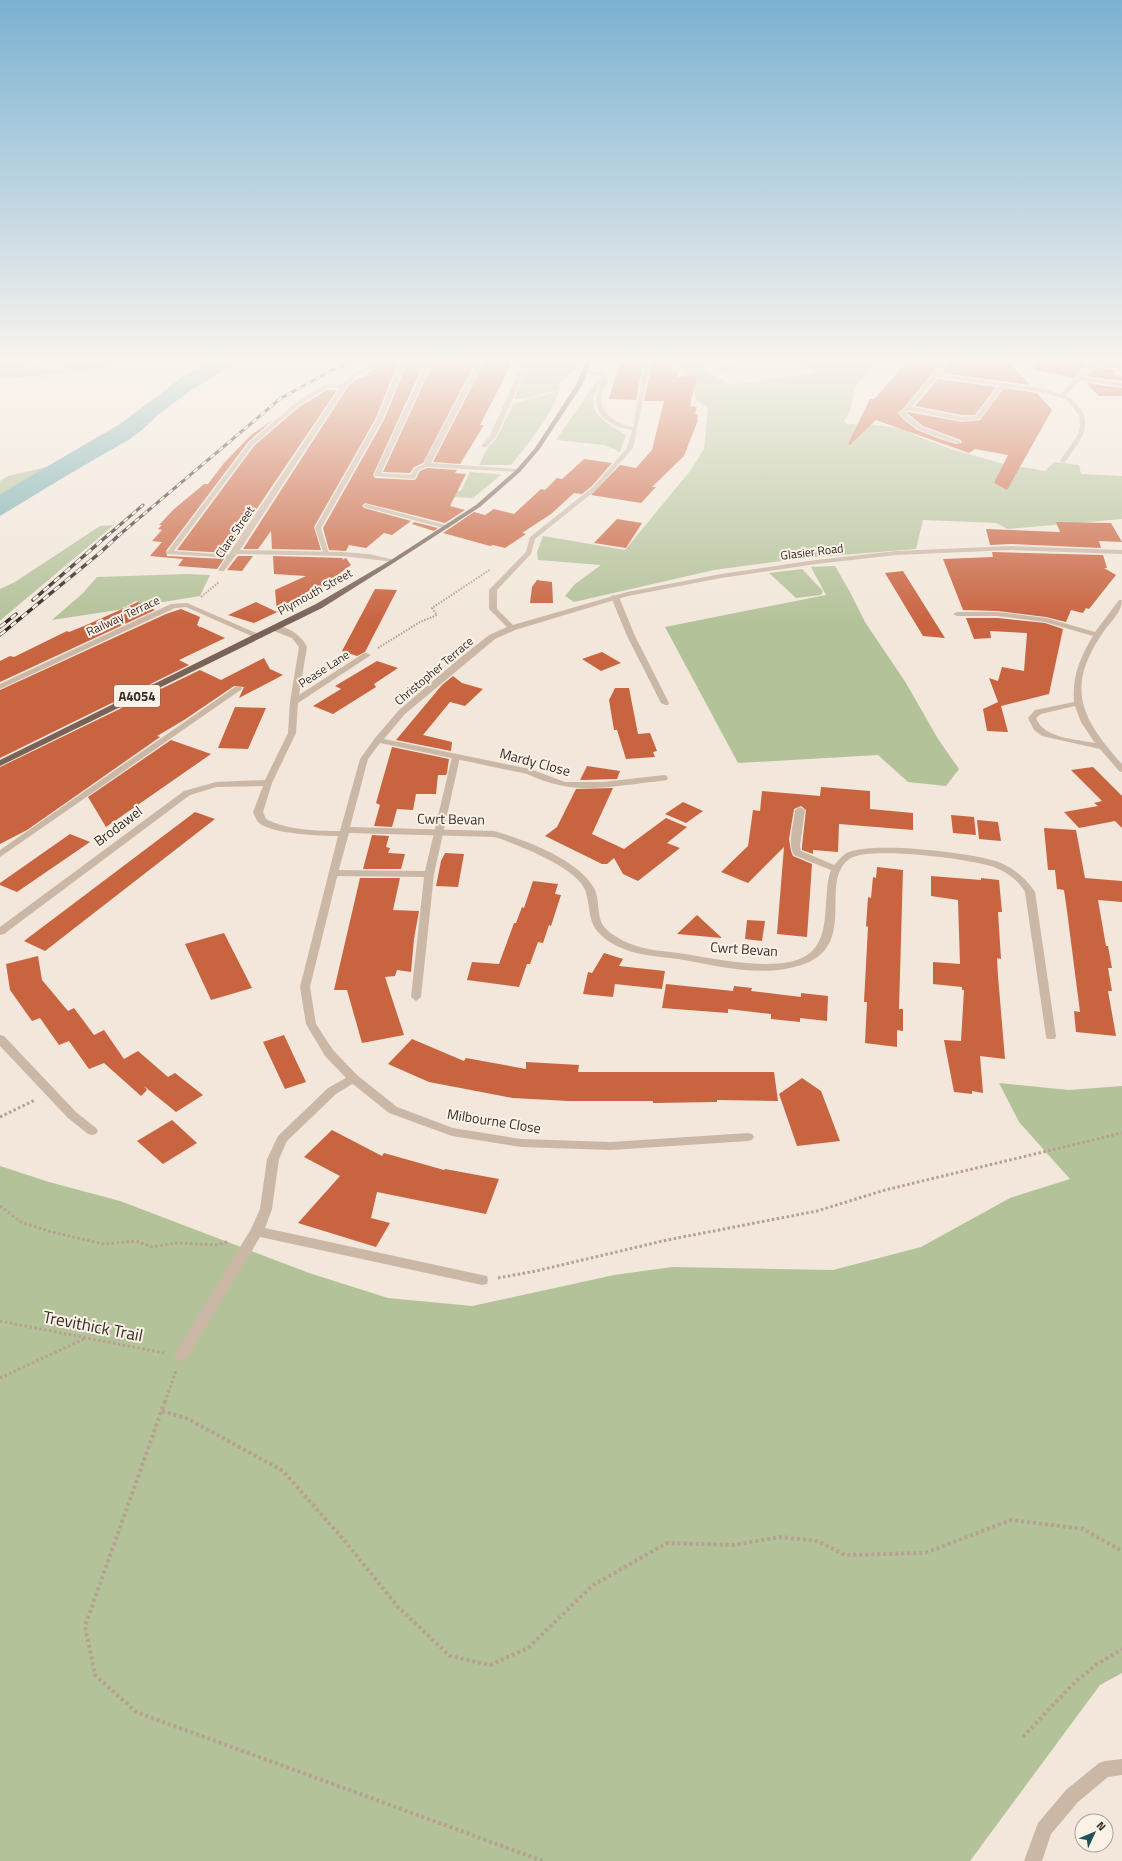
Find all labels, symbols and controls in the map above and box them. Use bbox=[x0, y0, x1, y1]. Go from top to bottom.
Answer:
street label: Clare Street bbox=[210, 501, 259, 561]
street label: Glasier Road bbox=[779, 538, 844, 565]
street label: Plymouth Street bbox=[274, 563, 356, 620]
street label: Railway Terrace bbox=[83, 590, 163, 641]
street label: Christopher Terrace bbox=[390, 632, 477, 709]
street label: Pease Lane bbox=[294, 645, 353, 692]
road number: A4054 bbox=[114, 685, 160, 707]
street label: Mardy Close bbox=[497, 742, 573, 781]
street label: Brodawel bbox=[89, 800, 146, 851]
street label: Cwrt Bevan bbox=[417, 807, 485, 830]
street label: Cwrt Bevan bbox=[710, 936, 779, 961]
street label: Milbourne Close bbox=[446, 1103, 542, 1138]
street label: Trevithick Trail bbox=[41, 1304, 145, 1348]
north arrow bbox=[1074, 1813, 1114, 1853]
text: N bbox=[1093, 1818, 1110, 1834]

